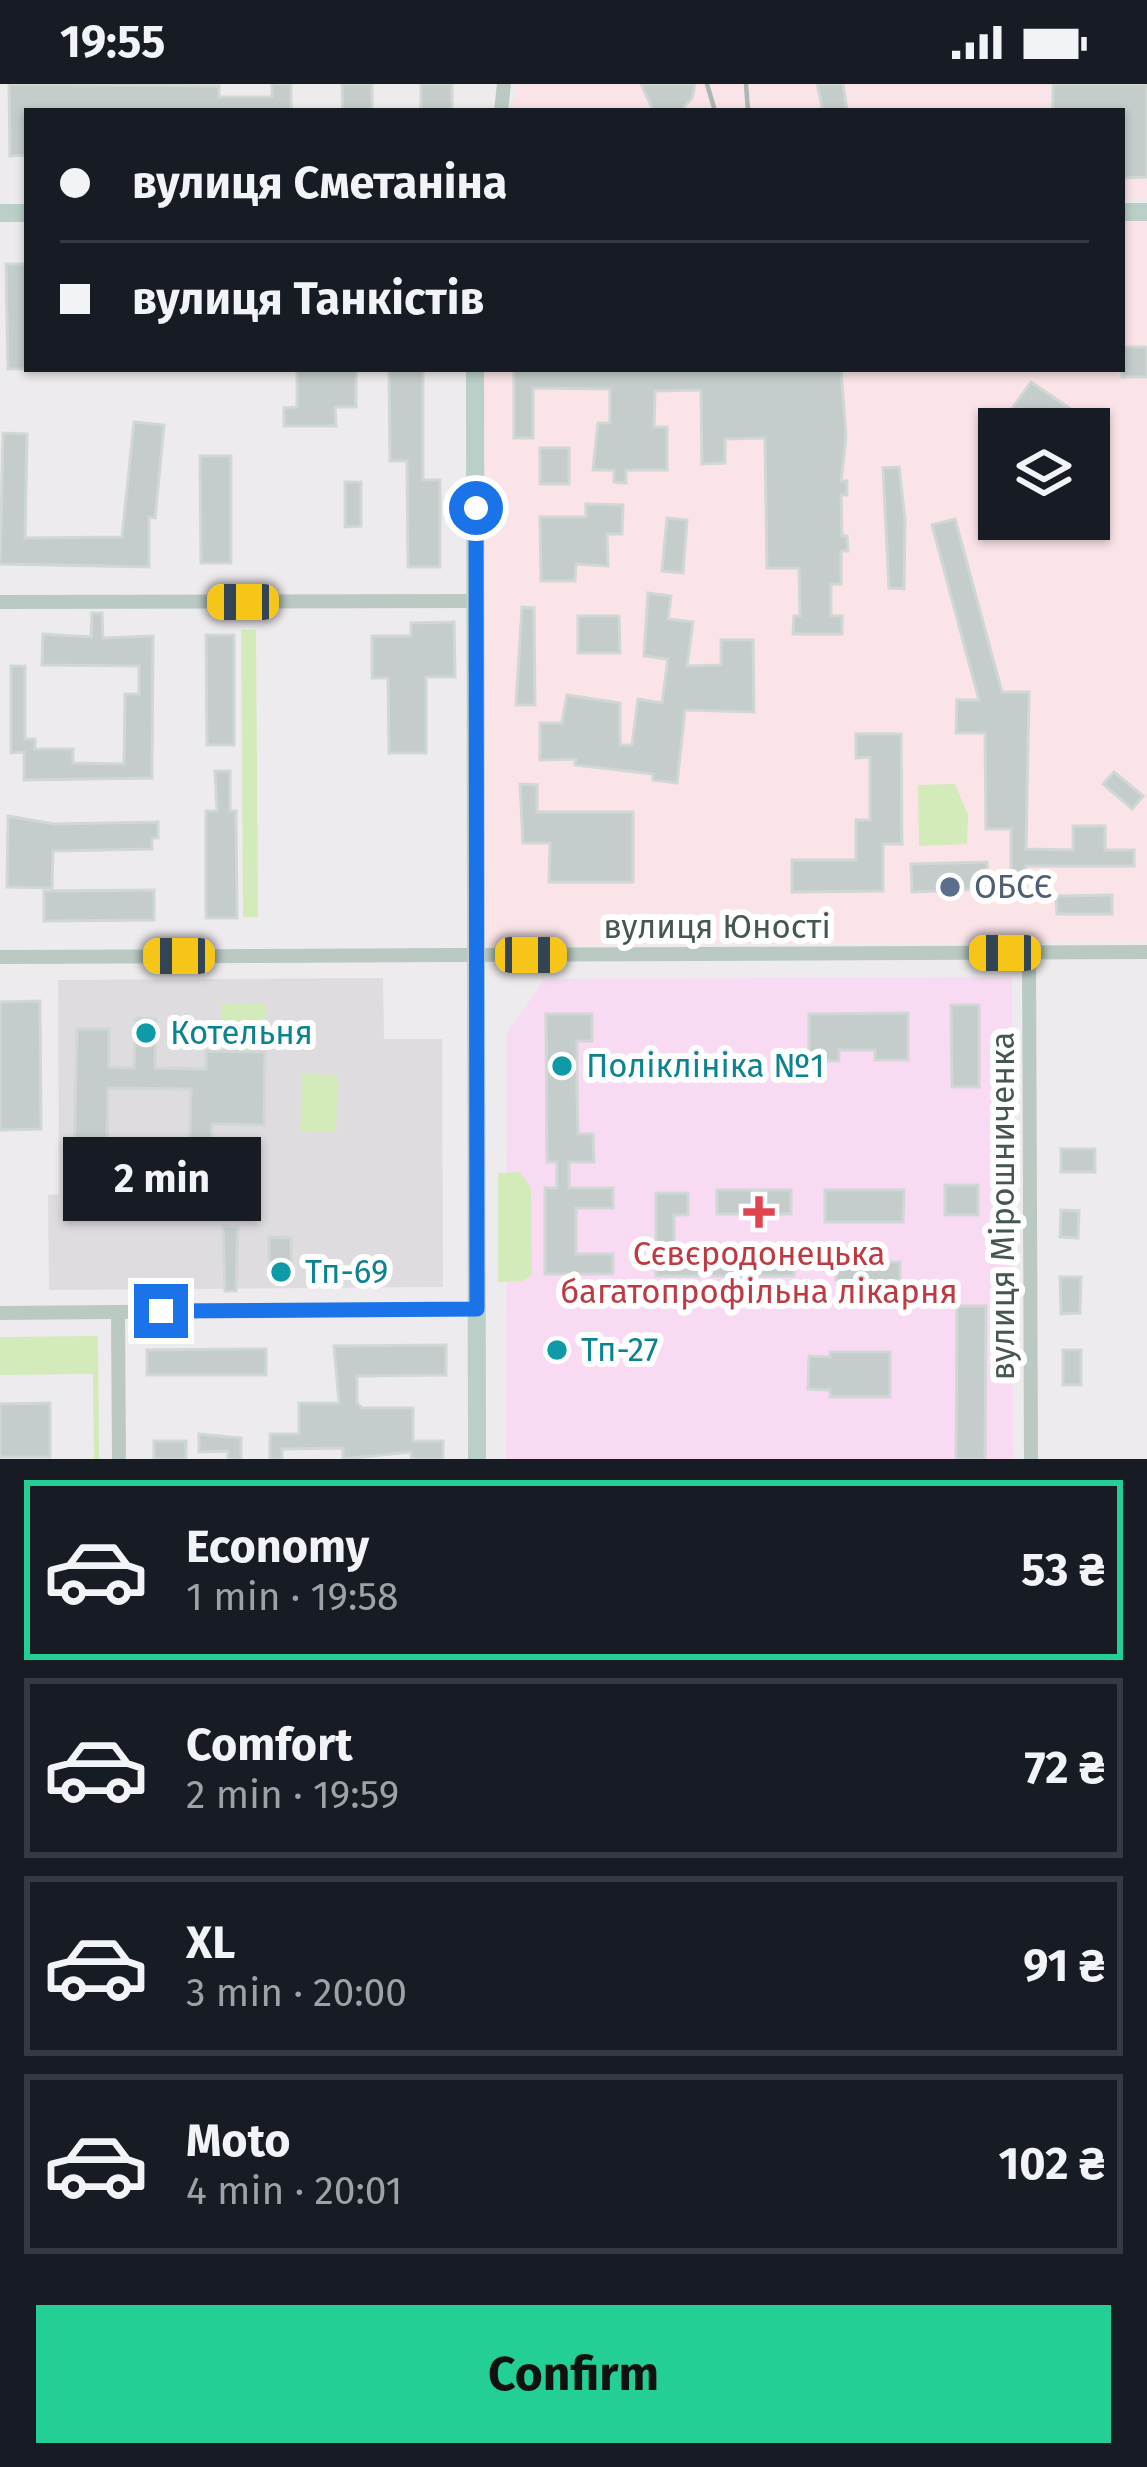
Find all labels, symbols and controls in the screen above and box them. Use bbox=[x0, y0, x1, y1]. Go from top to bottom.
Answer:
text: 19:55 bbox=[60, 15, 165, 69]
text: вулиця Сметаніна bbox=[132, 156, 508, 210]
text: вулиця Танкістів bbox=[132, 272, 485, 326]
map controls bbox=[978, 408, 1110, 540]
button: layers bbox=[978, 408, 1110, 540]
route start bbox=[449, 481, 503, 535]
car bbox=[207, 584, 279, 620]
place label: ОБСЄ bbox=[974, 867, 1052, 907]
marker: ОБСЄ bbox=[937, 874, 963, 900]
street label: вулиця Юності bbox=[603, 907, 831, 947]
car bbox=[969, 935, 1041, 971]
car bbox=[495, 937, 567, 973]
car bbox=[143, 938, 215, 974]
place label: Котельня bbox=[170, 1013, 313, 1053]
marker: Котельня bbox=[133, 1020, 159, 1046]
street label: вулиця Мірошниченка bbox=[983, 1032, 1023, 1380]
place label: Поліклініка №1 bbox=[586, 1046, 825, 1086]
marker: Поліклініка №1 bbox=[549, 1053, 575, 1079]
callout: 2 min bbox=[62, 1137, 260, 1221]
text: 2 min bbox=[114, 1156, 210, 1202]
marker: Сєвєродонецька багатопрофільна лікарня bbox=[743, 1196, 775, 1228]
place label: Сєвєродонецька багатопрофільна лікарня bbox=[560, 1234, 958, 1312]
place label: Тп-69 bbox=[305, 1252, 388, 1292]
marker: Тп-69 bbox=[268, 1259, 294, 1285]
route end bbox=[134, 1284, 188, 1338]
place label: Тп-27 bbox=[581, 1330, 658, 1370]
marker: Тп-27 bbox=[544, 1337, 570, 1363]
icon: car bbox=[42, 1516, 150, 1624]
text: Economy bbox=[186, 1520, 369, 1574]
text: 53 ₴ bbox=[1021, 1543, 1105, 1597]
text: 1 min · 19:58 bbox=[186, 1574, 398, 1620]
icon: car bbox=[42, 1714, 150, 1822]
text: Comfort bbox=[186, 1718, 353, 1772]
text: 72 ₴ bbox=[1025, 1741, 1105, 1795]
text: 2 min · 19:59 bbox=[186, 1772, 399, 1818]
icon: car bbox=[42, 1912, 150, 2020]
text: XL bbox=[186, 1916, 235, 1970]
text: 91 ₴ bbox=[1023, 1939, 1105, 1993]
text: 3 min · 20:00 bbox=[186, 1970, 407, 2016]
icon: car bbox=[42, 2110, 150, 2218]
text: Moto bbox=[186, 2114, 291, 2168]
text: 102 ₴ bbox=[998, 2137, 1105, 2191]
text: 4 min · 20:01 bbox=[186, 2168, 403, 2214]
button: Confirm bbox=[36, 2305, 1111, 2443]

